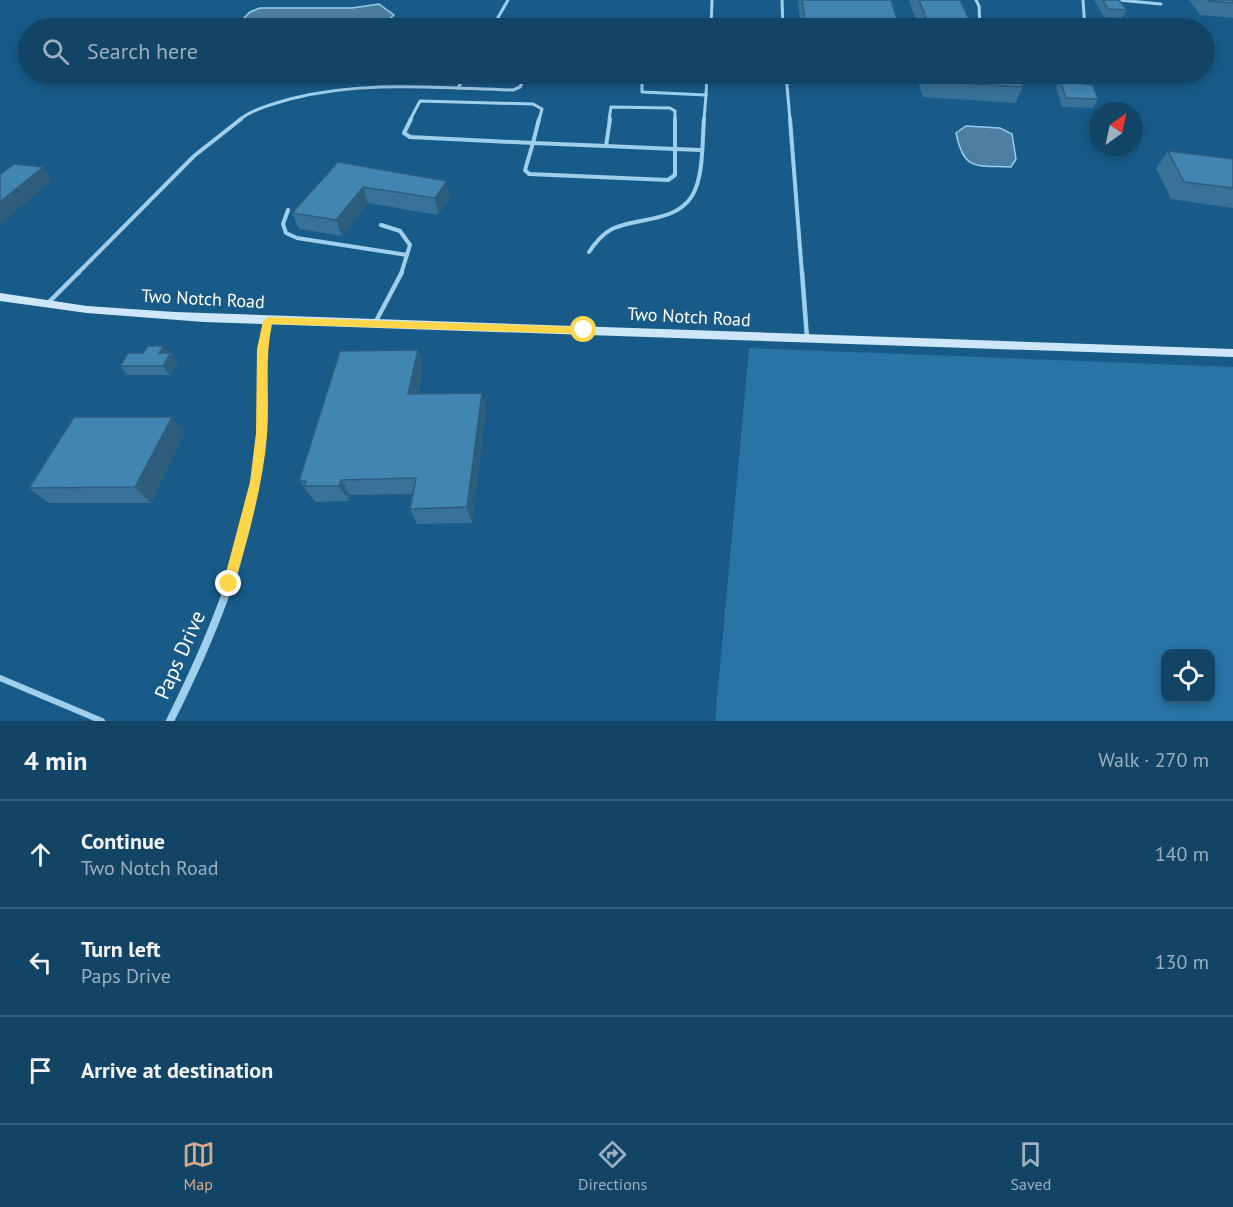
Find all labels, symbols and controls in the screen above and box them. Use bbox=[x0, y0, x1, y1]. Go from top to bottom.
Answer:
search box bbox=[18, 18, 1215, 84]
icon: search bbox=[39, 35, 72, 68]
text: Search here bbox=[87, 37, 198, 65]
north arrow bbox=[1089, 102, 1143, 156]
street label: Two Notch Road bbox=[141, 284, 265, 313]
street label: Two Notch Road bbox=[627, 302, 751, 331]
route start bbox=[570, 316, 596, 342]
route end bbox=[215, 570, 241, 596]
street label: Paps Drive bbox=[148, 606, 211, 703]
map controls bbox=[1161, 649, 1215, 703]
button: locate bbox=[1161, 649, 1215, 703]
text: 4 min bbox=[24, 744, 87, 777]
text: Walk · 270 m bbox=[1098, 747, 1209, 773]
text: Continue bbox=[81, 827, 165, 855]
icon: ahead bbox=[24, 838, 57, 871]
text: 140 m bbox=[1155, 841, 1209, 867]
text: Two Notch Road bbox=[81, 855, 218, 881]
text: Turn left bbox=[81, 935, 161, 963]
icon: left bbox=[24, 946, 57, 979]
text: 130 m bbox=[1155, 949, 1209, 975]
text: Paps Drive bbox=[81, 963, 171, 989]
icon: arrive bbox=[24, 1054, 57, 1087]
text: Arrive at destination bbox=[81, 1056, 273, 1084]
tab: Map bbox=[182, 1138, 215, 1194]
tab: Directions bbox=[578, 1138, 647, 1194]
tab: Saved bbox=[1011, 1138, 1051, 1194]

